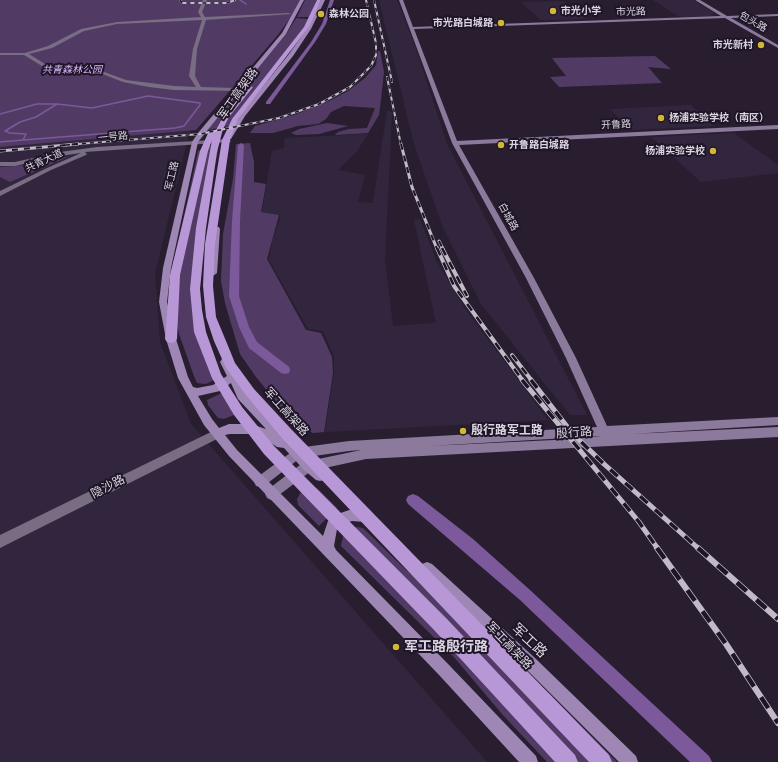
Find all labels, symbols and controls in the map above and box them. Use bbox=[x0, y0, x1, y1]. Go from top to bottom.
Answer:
place label: 市光小学 bbox=[561, 5, 601, 17]
street label: 市光路 bbox=[616, 5, 646, 19]
marker: 市光小学 bbox=[548, 6, 558, 16]
place label: 森林公园 bbox=[329, 8, 369, 20]
marker: 森林公园 bbox=[316, 9, 326, 19]
street label: 包头路 bbox=[737, 9, 769, 35]
place label: 市光路白城路 bbox=[433, 17, 493, 29]
marker: 市光路白城路 bbox=[496, 18, 506, 28]
place label: 市光新村 bbox=[713, 39, 753, 51]
marker: 市光新村 bbox=[756, 40, 766, 50]
park label: 共青森林公园 bbox=[42, 64, 102, 76]
street label: 军工高架路 bbox=[215, 65, 261, 123]
place label: 杨浦实验学校（南区） bbox=[669, 112, 769, 124]
marker: 杨浦实验学校（南区） bbox=[656, 113, 666, 123]
street label: 开鲁路 bbox=[601, 118, 631, 132]
street label: 一号路 bbox=[98, 130, 128, 144]
place label: 开鲁路白城路 bbox=[509, 139, 569, 151]
marker: 开鲁路白城路 bbox=[496, 140, 506, 150]
place label: 杨浦实验学校 bbox=[645, 145, 705, 157]
marker: 杨浦实验学校 bbox=[708, 146, 718, 156]
street label: 共青大道 bbox=[23, 147, 65, 175]
street label: 军工路 bbox=[163, 160, 181, 192]
street label: 白城路 bbox=[495, 201, 521, 233]
street label: 军工高架路 bbox=[261, 385, 311, 439]
place label: 殷行路军工路 bbox=[471, 424, 543, 438]
street label: 殷行路 bbox=[556, 425, 592, 441]
marker: 殷行路军工路 bbox=[458, 426, 468, 436]
street label: 隐沙路 bbox=[89, 472, 127, 502]
street label: 军工高架路 bbox=[483, 619, 535, 673]
street label: 军工路 bbox=[508, 621, 550, 661]
place label: 军工路殷行路 bbox=[404, 639, 488, 655]
marker: 军工路殷行路 bbox=[391, 642, 401, 652]

